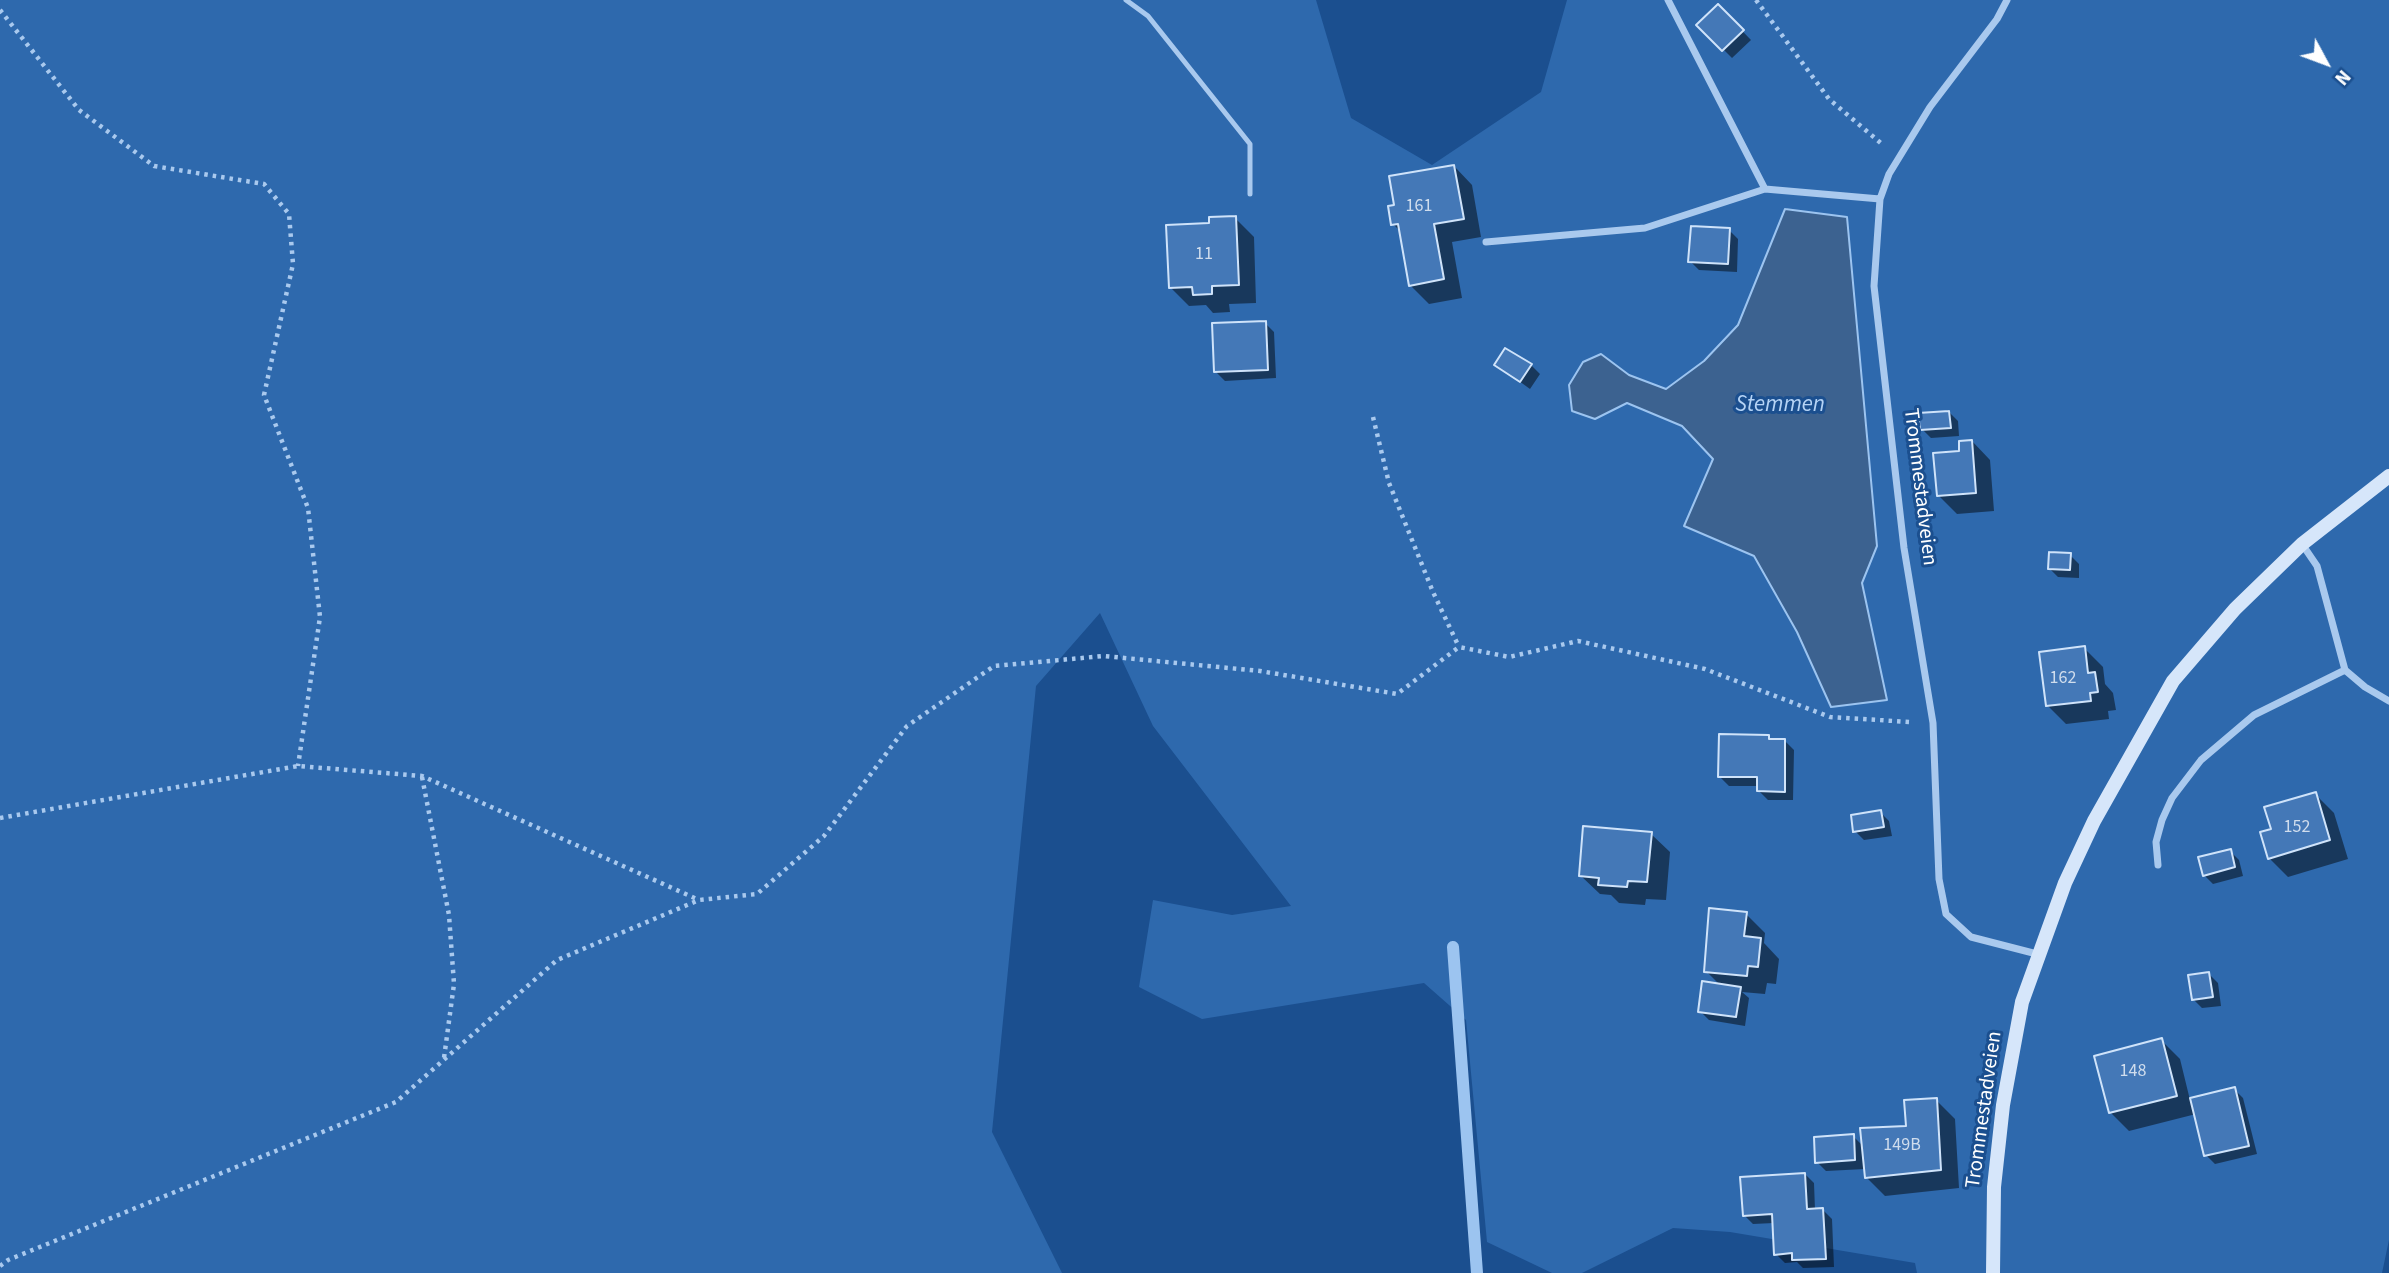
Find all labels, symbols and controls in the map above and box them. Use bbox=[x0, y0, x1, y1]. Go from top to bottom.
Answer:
north arrow bbox=[2291, 28, 2361, 98]
text: N bbox=[2328, 63, 2357, 91]
house number: 161 bbox=[1406, 196, 1432, 218]
house number: 11 bbox=[1195, 244, 1213, 266]
water label: Stemmen bbox=[1735, 392, 1825, 420]
street label: Trommestadveien bbox=[1897, 407, 1941, 567]
house number: 162 bbox=[2050, 668, 2076, 690]
house number: 152 bbox=[2284, 817, 2310, 839]
street label: Trommestadveien bbox=[1961, 1030, 2009, 1190]
house number: 148 bbox=[2120, 1061, 2146, 1083]
house number: 149B bbox=[1883, 1135, 1921, 1157]

